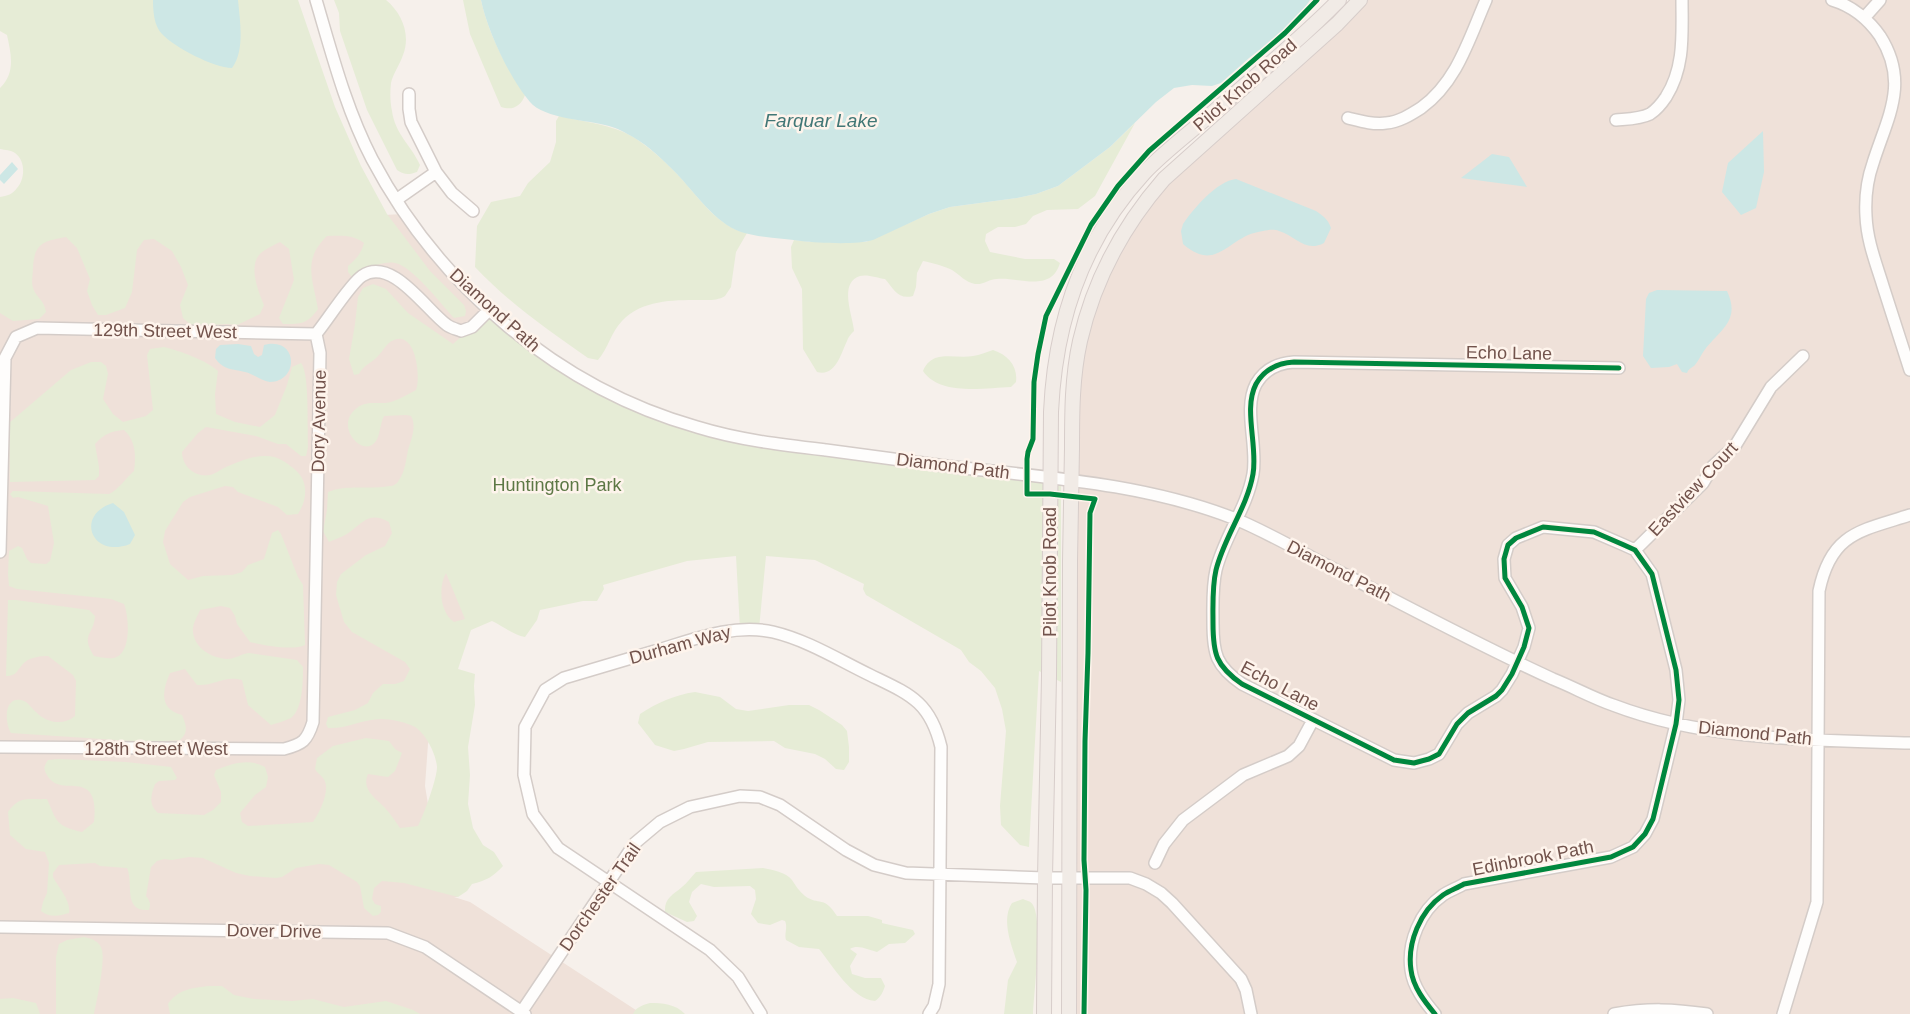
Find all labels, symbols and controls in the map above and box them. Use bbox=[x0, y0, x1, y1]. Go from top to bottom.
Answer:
street label: Pilot Knob Road bbox=[1189, 35, 1301, 135]
water label: Farquar Lake bbox=[764, 110, 878, 131]
street label: Diamond Path bbox=[446, 264, 544, 356]
street label: 129th Street West bbox=[93, 320, 237, 342]
street label: Echo Lane bbox=[1466, 342, 1552, 364]
street label: Dory Avenue bbox=[308, 369, 330, 473]
street label: Eastview Court bbox=[1644, 438, 1742, 540]
street label: Diamond Path bbox=[895, 449, 1011, 483]
park label: Huntington Park bbox=[492, 475, 623, 495]
street label: Pilot Knob Road bbox=[1040, 507, 1060, 637]
street label: Diamond Path bbox=[1284, 536, 1394, 606]
street label: Durham Way bbox=[627, 622, 733, 668]
street label: Echo Lane bbox=[1237, 657, 1323, 715]
street label: Diamond Path bbox=[1697, 717, 1813, 749]
street label: 128th Street West bbox=[84, 739, 228, 759]
street label: Edinbrook Path bbox=[1471, 836, 1595, 880]
street label: Dorchester Trail bbox=[555, 839, 645, 955]
street label: Dover Drive bbox=[226, 920, 322, 942]

